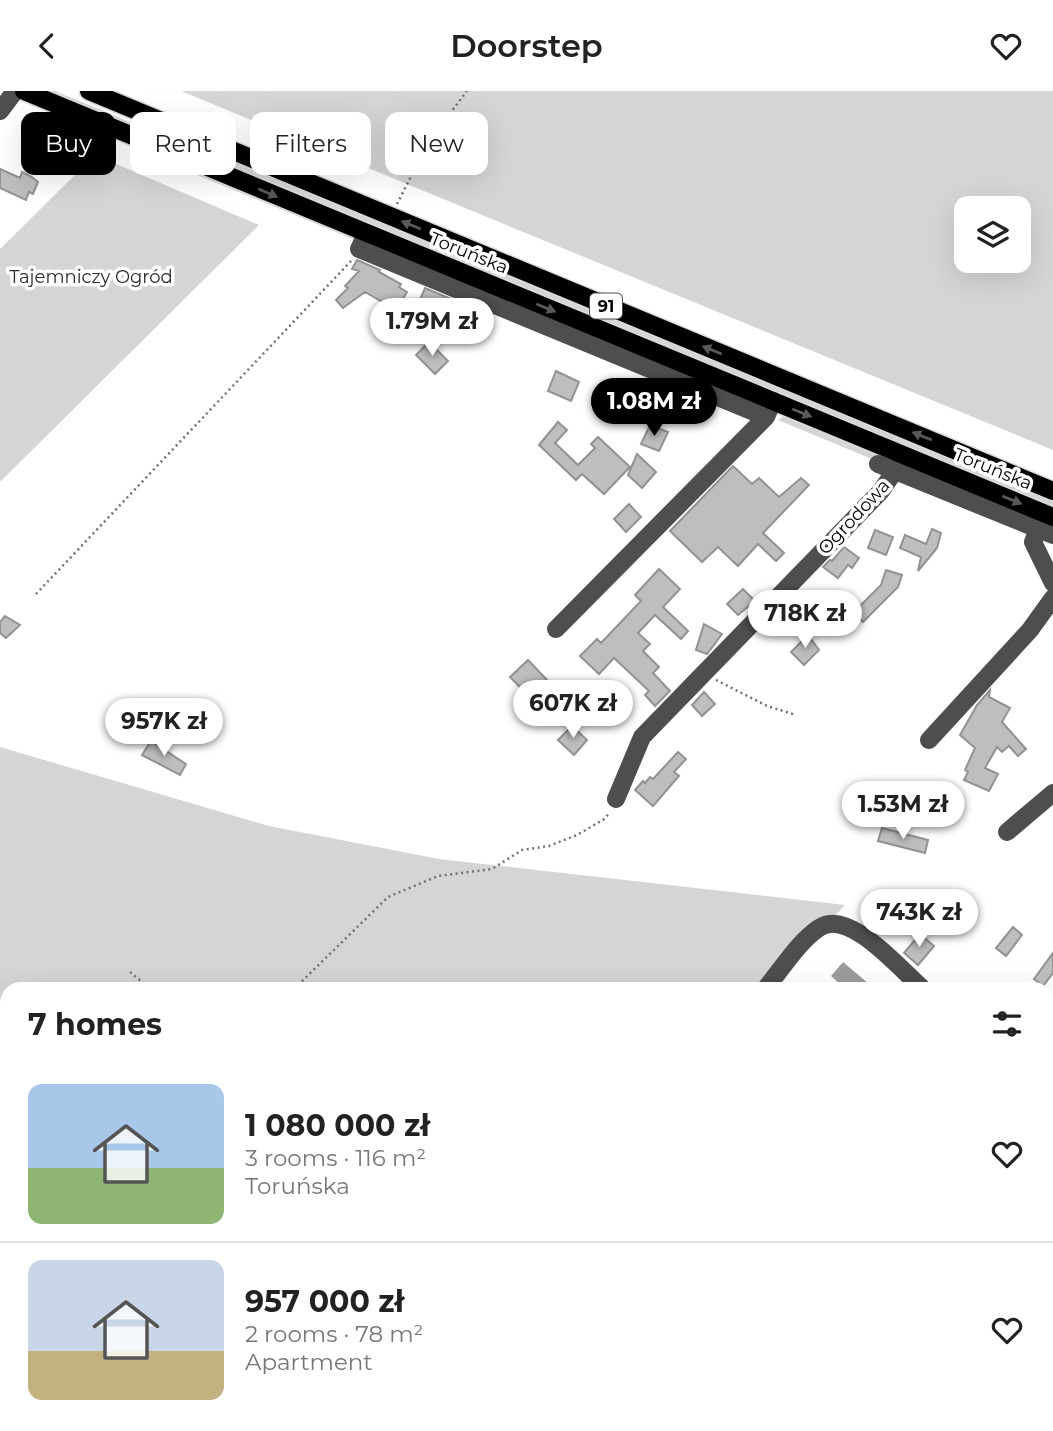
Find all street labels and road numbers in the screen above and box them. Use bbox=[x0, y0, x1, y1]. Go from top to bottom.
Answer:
street label: Toruńska bbox=[427, 227, 511, 279]
road number: 91 bbox=[590, 293, 622, 319]
street label: Toruńska bbox=[951, 443, 1035, 495]
street label: Ogrodowa bbox=[814, 475, 894, 559]

